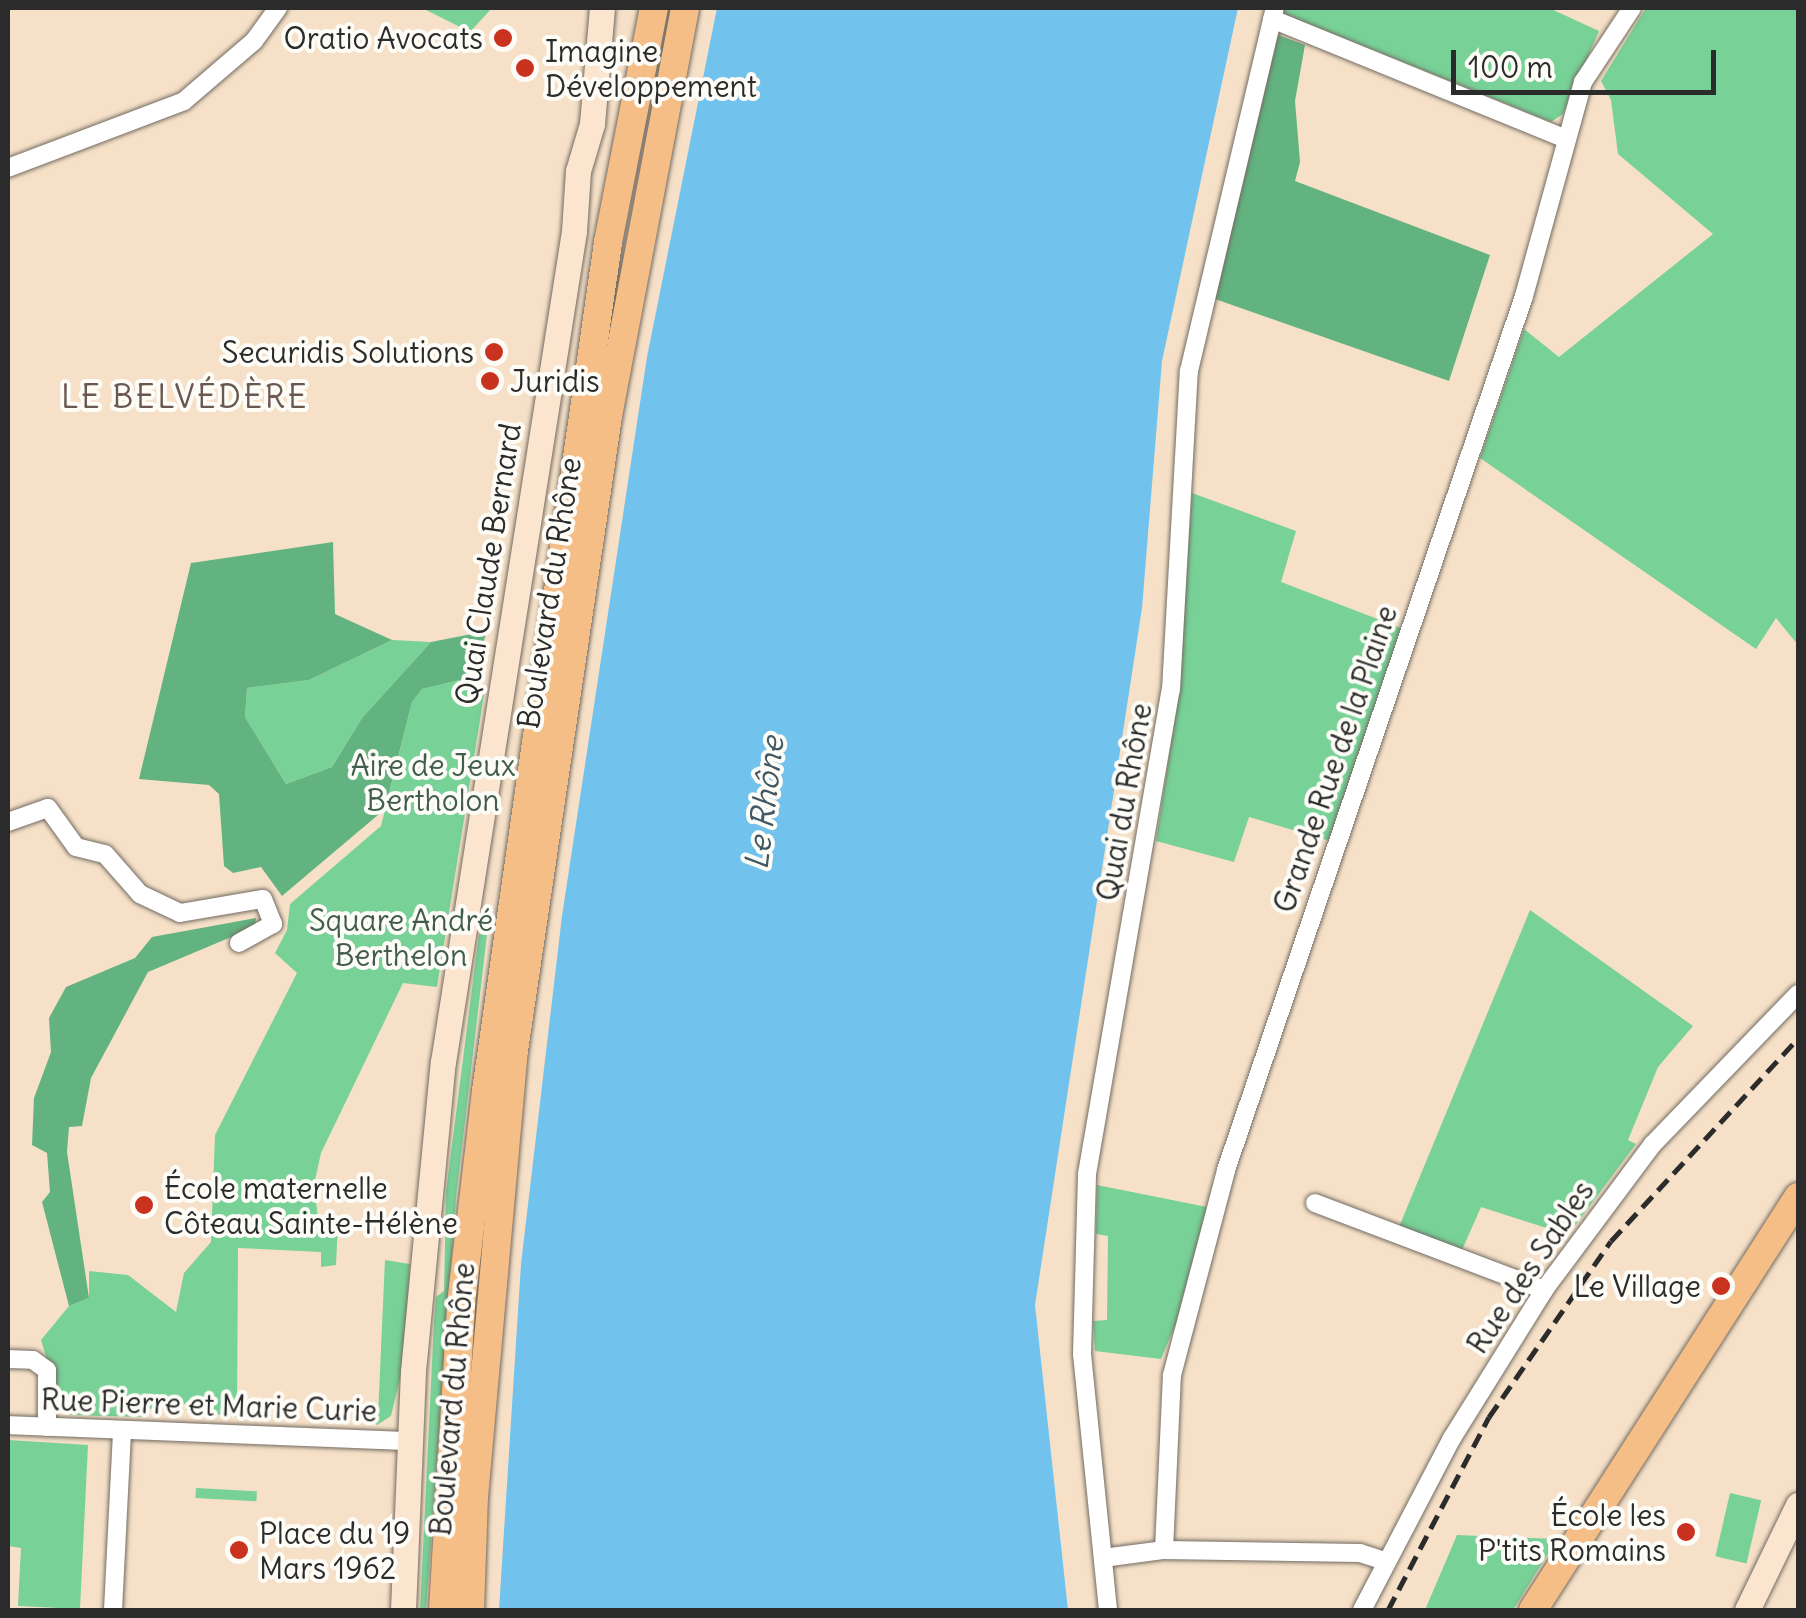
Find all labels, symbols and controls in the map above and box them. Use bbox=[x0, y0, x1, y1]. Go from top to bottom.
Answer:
place label: Oratio Avocats bbox=[284, 20, 483, 56]
marker: Oratio Avocats bbox=[492, 27, 514, 49]
scale bar bbox=[1456, 30, 1721, 92]
place label: Imagine Développement bbox=[545, 33, 757, 104]
text: 100 m bbox=[1468, 48, 1553, 86]
marker: Imagine Développement bbox=[514, 57, 536, 79]
place label: Securidis Solutions bbox=[222, 334, 474, 370]
marker: Securidis Solutions bbox=[483, 341, 505, 363]
place label: Juridis bbox=[510, 363, 600, 399]
marker: Juridis bbox=[479, 370, 501, 392]
district label: LE BELVÉDÈRE bbox=[61, 378, 309, 416]
street label: Quai Claude Bernard bbox=[448, 421, 528, 707]
street label: Boulevard du Rhône bbox=[510, 455, 588, 731]
street label: Grande Rue de la Plaine bbox=[1266, 601, 1404, 917]
street label: Quai du Rhône bbox=[1089, 700, 1159, 904]
water label: Le Rhône bbox=[738, 734, 792, 872]
park label: Aire de Jeux Bertholon bbox=[350, 747, 516, 818]
park label: Square André Berthelon bbox=[309, 902, 493, 972]
place label: École maternelle Côteau Sainte-Hélène bbox=[164, 1170, 458, 1240]
street label: Rue des Sables bbox=[1459, 1174, 1601, 1360]
marker: École maternelle Côteau Sainte-Hélène bbox=[133, 1194, 155, 1216]
street label: Boulevard du Rhône bbox=[422, 1261, 482, 1537]
place label: Le Village bbox=[1573, 1268, 1701, 1304]
marker: Le Village bbox=[1710, 1275, 1732, 1297]
street label: Rue Pierre et Marie Curie bbox=[40, 1381, 378, 1429]
place label: École les P'tits Romains bbox=[1478, 1497, 1666, 1568]
place label: Place du 19 Mars 1962 bbox=[259, 1515, 410, 1586]
marker: École les P'tits Romains bbox=[1675, 1521, 1697, 1543]
marker: Place du 19 Mars 1962 bbox=[228, 1539, 250, 1561]

